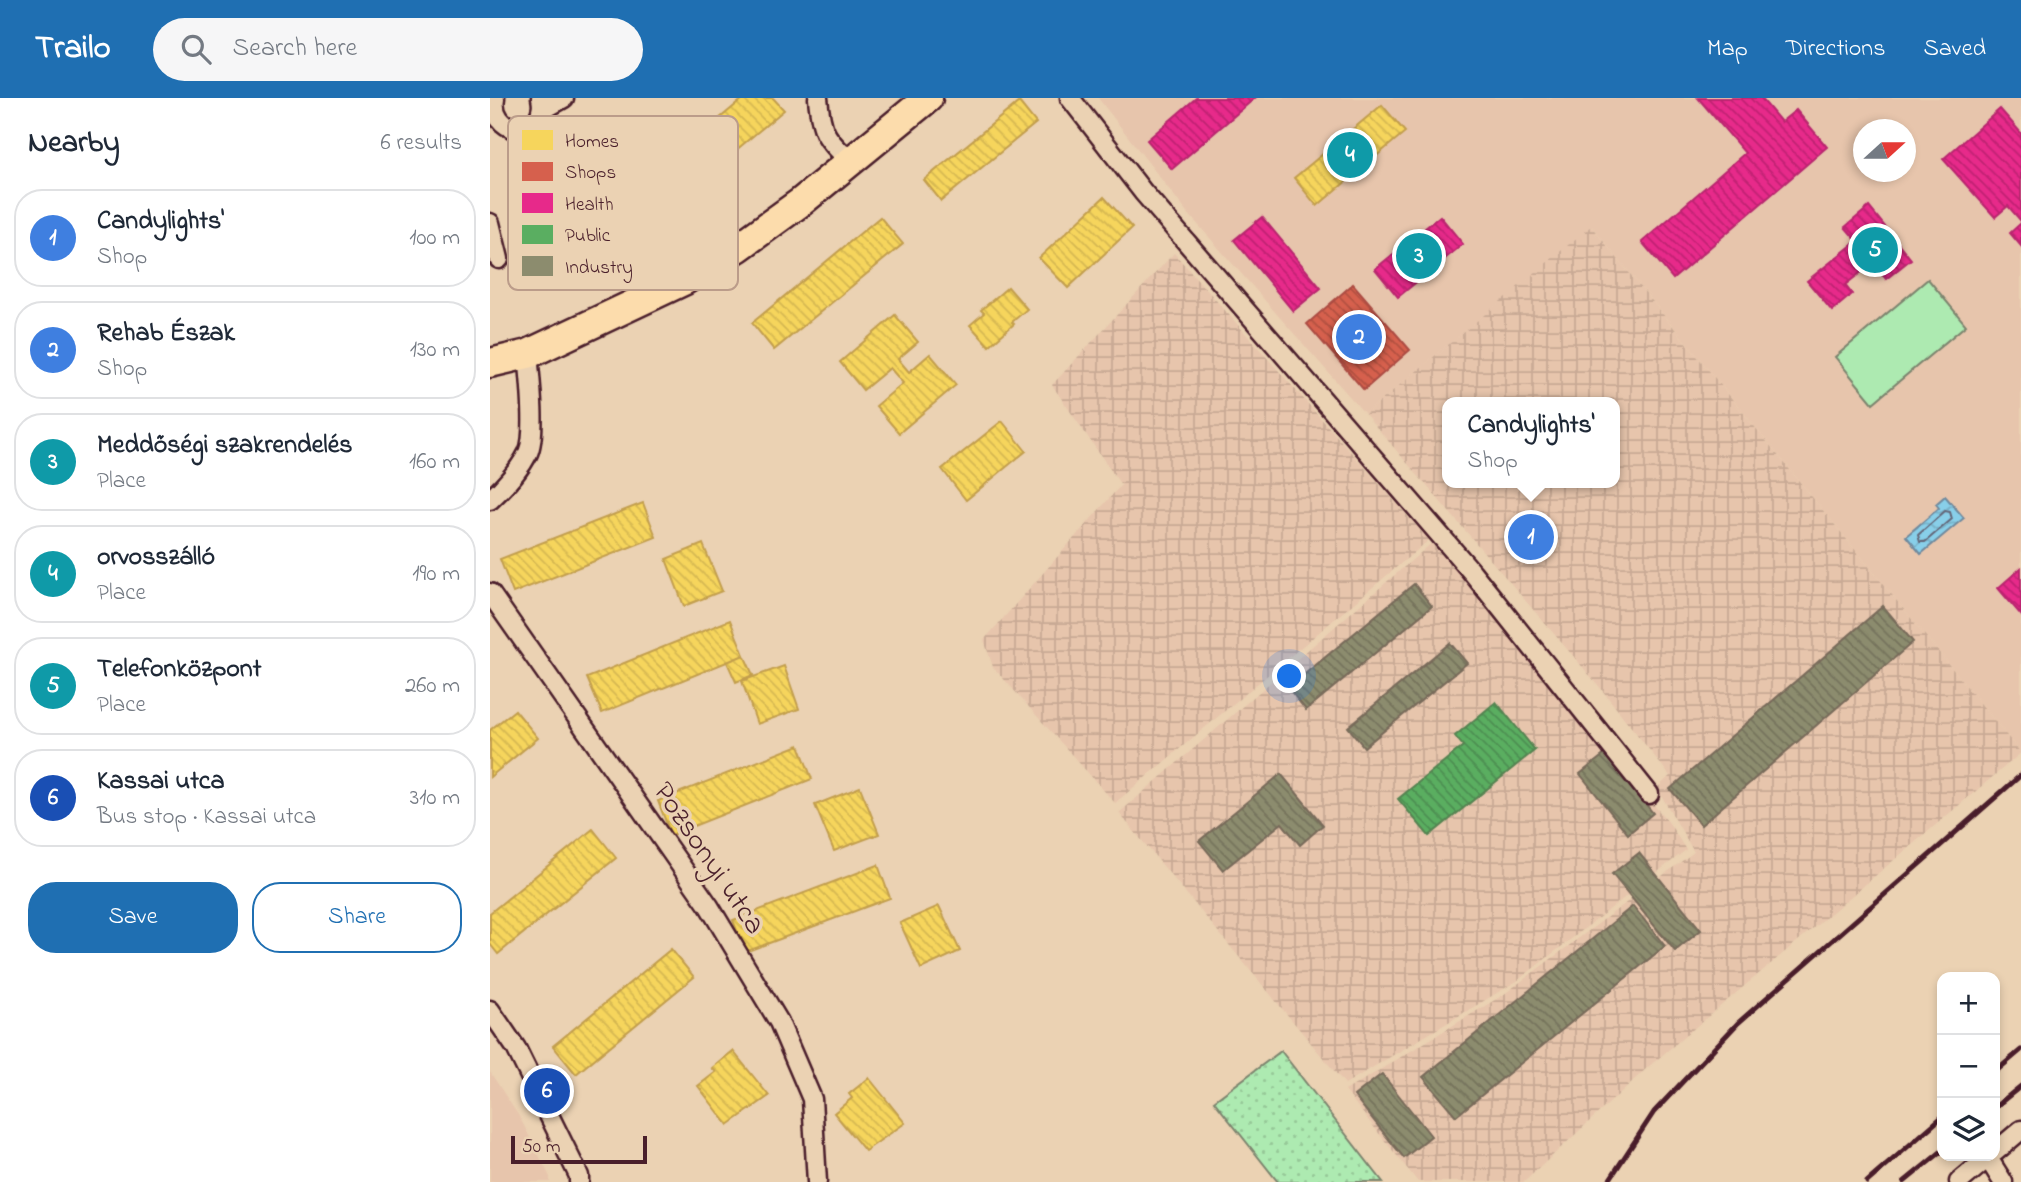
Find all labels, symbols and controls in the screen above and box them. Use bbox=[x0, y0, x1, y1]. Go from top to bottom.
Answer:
search box bbox=[153, 18, 643, 81]
text: Trailo bbox=[35, 25, 111, 73]
icon: search bbox=[177, 30, 215, 68]
text: Search here bbox=[233, 30, 357, 68]
text: Map bbox=[1707, 32, 1748, 67]
text: Directions bbox=[1786, 32, 1885, 67]
text: Saved bbox=[1923, 32, 1986, 67]
legend bbox=[508, 116, 738, 290]
north arrow bbox=[1853, 119, 1916, 182]
text: Nearby bbox=[28, 122, 120, 166]
text: 6 results bbox=[381, 127, 462, 160]
text: Homes bbox=[565, 129, 619, 156]
pin: 4 bbox=[1327, 129, 1373, 181]
text: Shops bbox=[565, 160, 616, 187]
text: Health bbox=[565, 192, 613, 219]
text: Candylights' bbox=[97, 203, 224, 241]
text: 1 bbox=[49, 222, 57, 255]
text: 100 m bbox=[409, 222, 460, 255]
text: Public bbox=[565, 223, 611, 250]
pin: 5 bbox=[1852, 224, 1898, 276]
pin: 3 bbox=[1396, 230, 1442, 282]
text: Shop bbox=[97, 241, 147, 274]
text: Industry bbox=[565, 255, 633, 283]
pin: 2 bbox=[1336, 311, 1382, 363]
text: Rehab Észak bbox=[97, 315, 235, 353]
text: 2 bbox=[47, 334, 59, 367]
text: 130 m bbox=[410, 334, 460, 367]
text: Shop bbox=[97, 353, 147, 386]
popup bbox=[1442, 397, 1620, 488]
text: Candylights' bbox=[1468, 407, 1594, 445]
text: Meddőségi szakrendelés bbox=[97, 427, 353, 465]
text: Shop bbox=[1468, 445, 1518, 478]
text: 3 bbox=[48, 446, 58, 479]
text: 160 m bbox=[409, 446, 460, 479]
text: Place bbox=[97, 465, 146, 498]
pin: 1 bbox=[1508, 511, 1554, 563]
text: orvosszálló bbox=[97, 539, 215, 577]
text: 4 bbox=[48, 558, 58, 591]
text: 190 m bbox=[412, 558, 460, 591]
text: Place bbox=[97, 577, 146, 610]
text: Telefonközpont bbox=[97, 651, 261, 689]
your location bbox=[1272, 659, 1306, 693]
text: 5 bbox=[46, 670, 60, 703]
text: 260 m bbox=[405, 670, 460, 703]
text: Place bbox=[97, 689, 146, 722]
text: Kassai utca bbox=[97, 763, 224, 801]
street label: Pozsonyi utca bbox=[641, 774, 775, 944]
text: 6 bbox=[48, 782, 58, 815]
text: 310 m bbox=[410, 782, 460, 815]
text: Bus stop · Kassai utca bbox=[97, 801, 316, 834]
button: Save bbox=[28, 882, 238, 953]
button: Share bbox=[252, 882, 462, 953]
map controls bbox=[1937, 972, 2000, 1161]
button: + bbox=[1937, 972, 2000, 1035]
button: − bbox=[1937, 1035, 2000, 1098]
pin: 6 bbox=[524, 1065, 570, 1117]
button: layers bbox=[1937, 1098, 2000, 1161]
scale bar bbox=[511, 1133, 648, 1165]
text: 50 m bbox=[522, 1134, 561, 1161]

